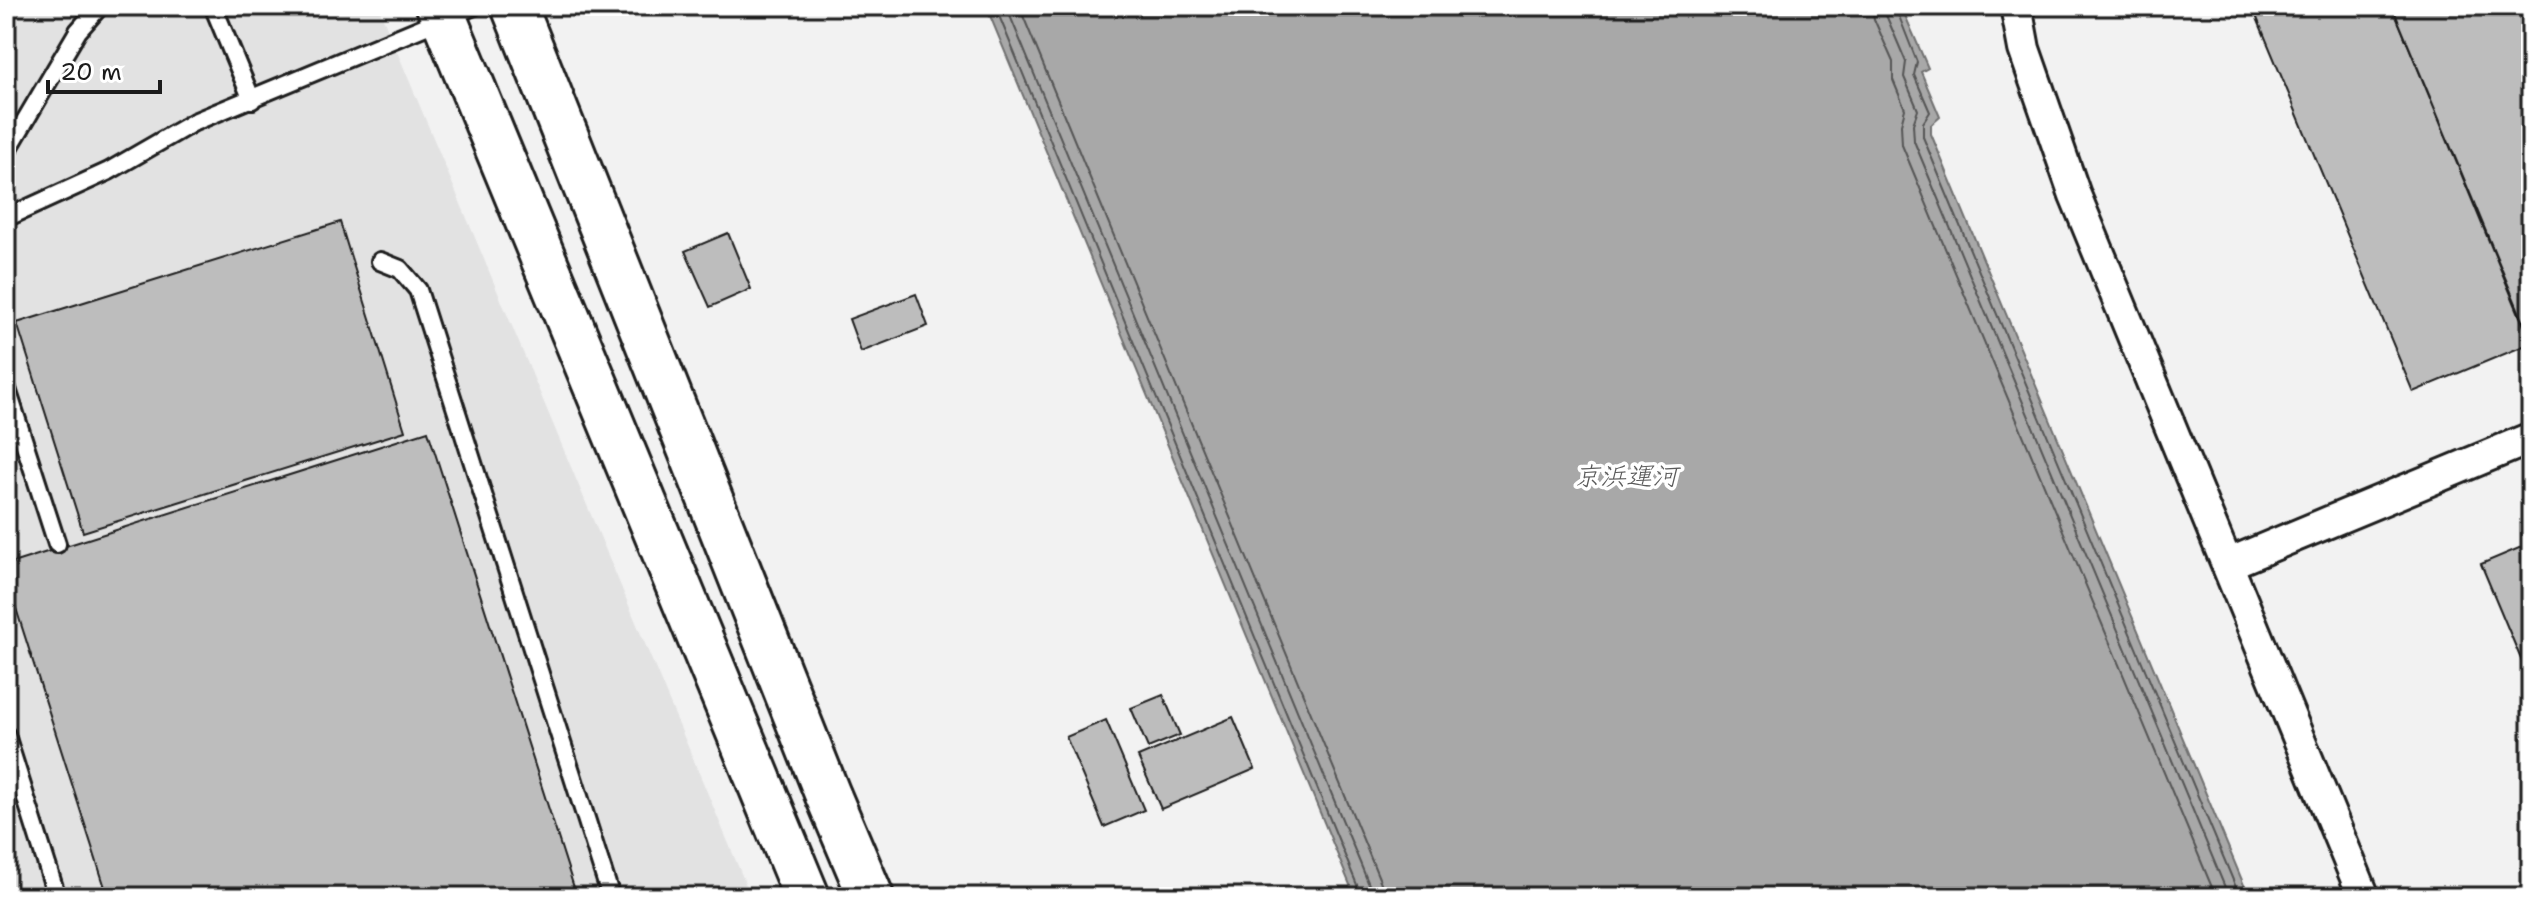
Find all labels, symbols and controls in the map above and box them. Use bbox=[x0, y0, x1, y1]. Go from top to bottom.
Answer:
scale bar bbox=[48, 44, 160, 94]
text: 20 m bbox=[60, 56, 122, 88]
water label: 京浜運河 bbox=[1574, 458, 1682, 493]

